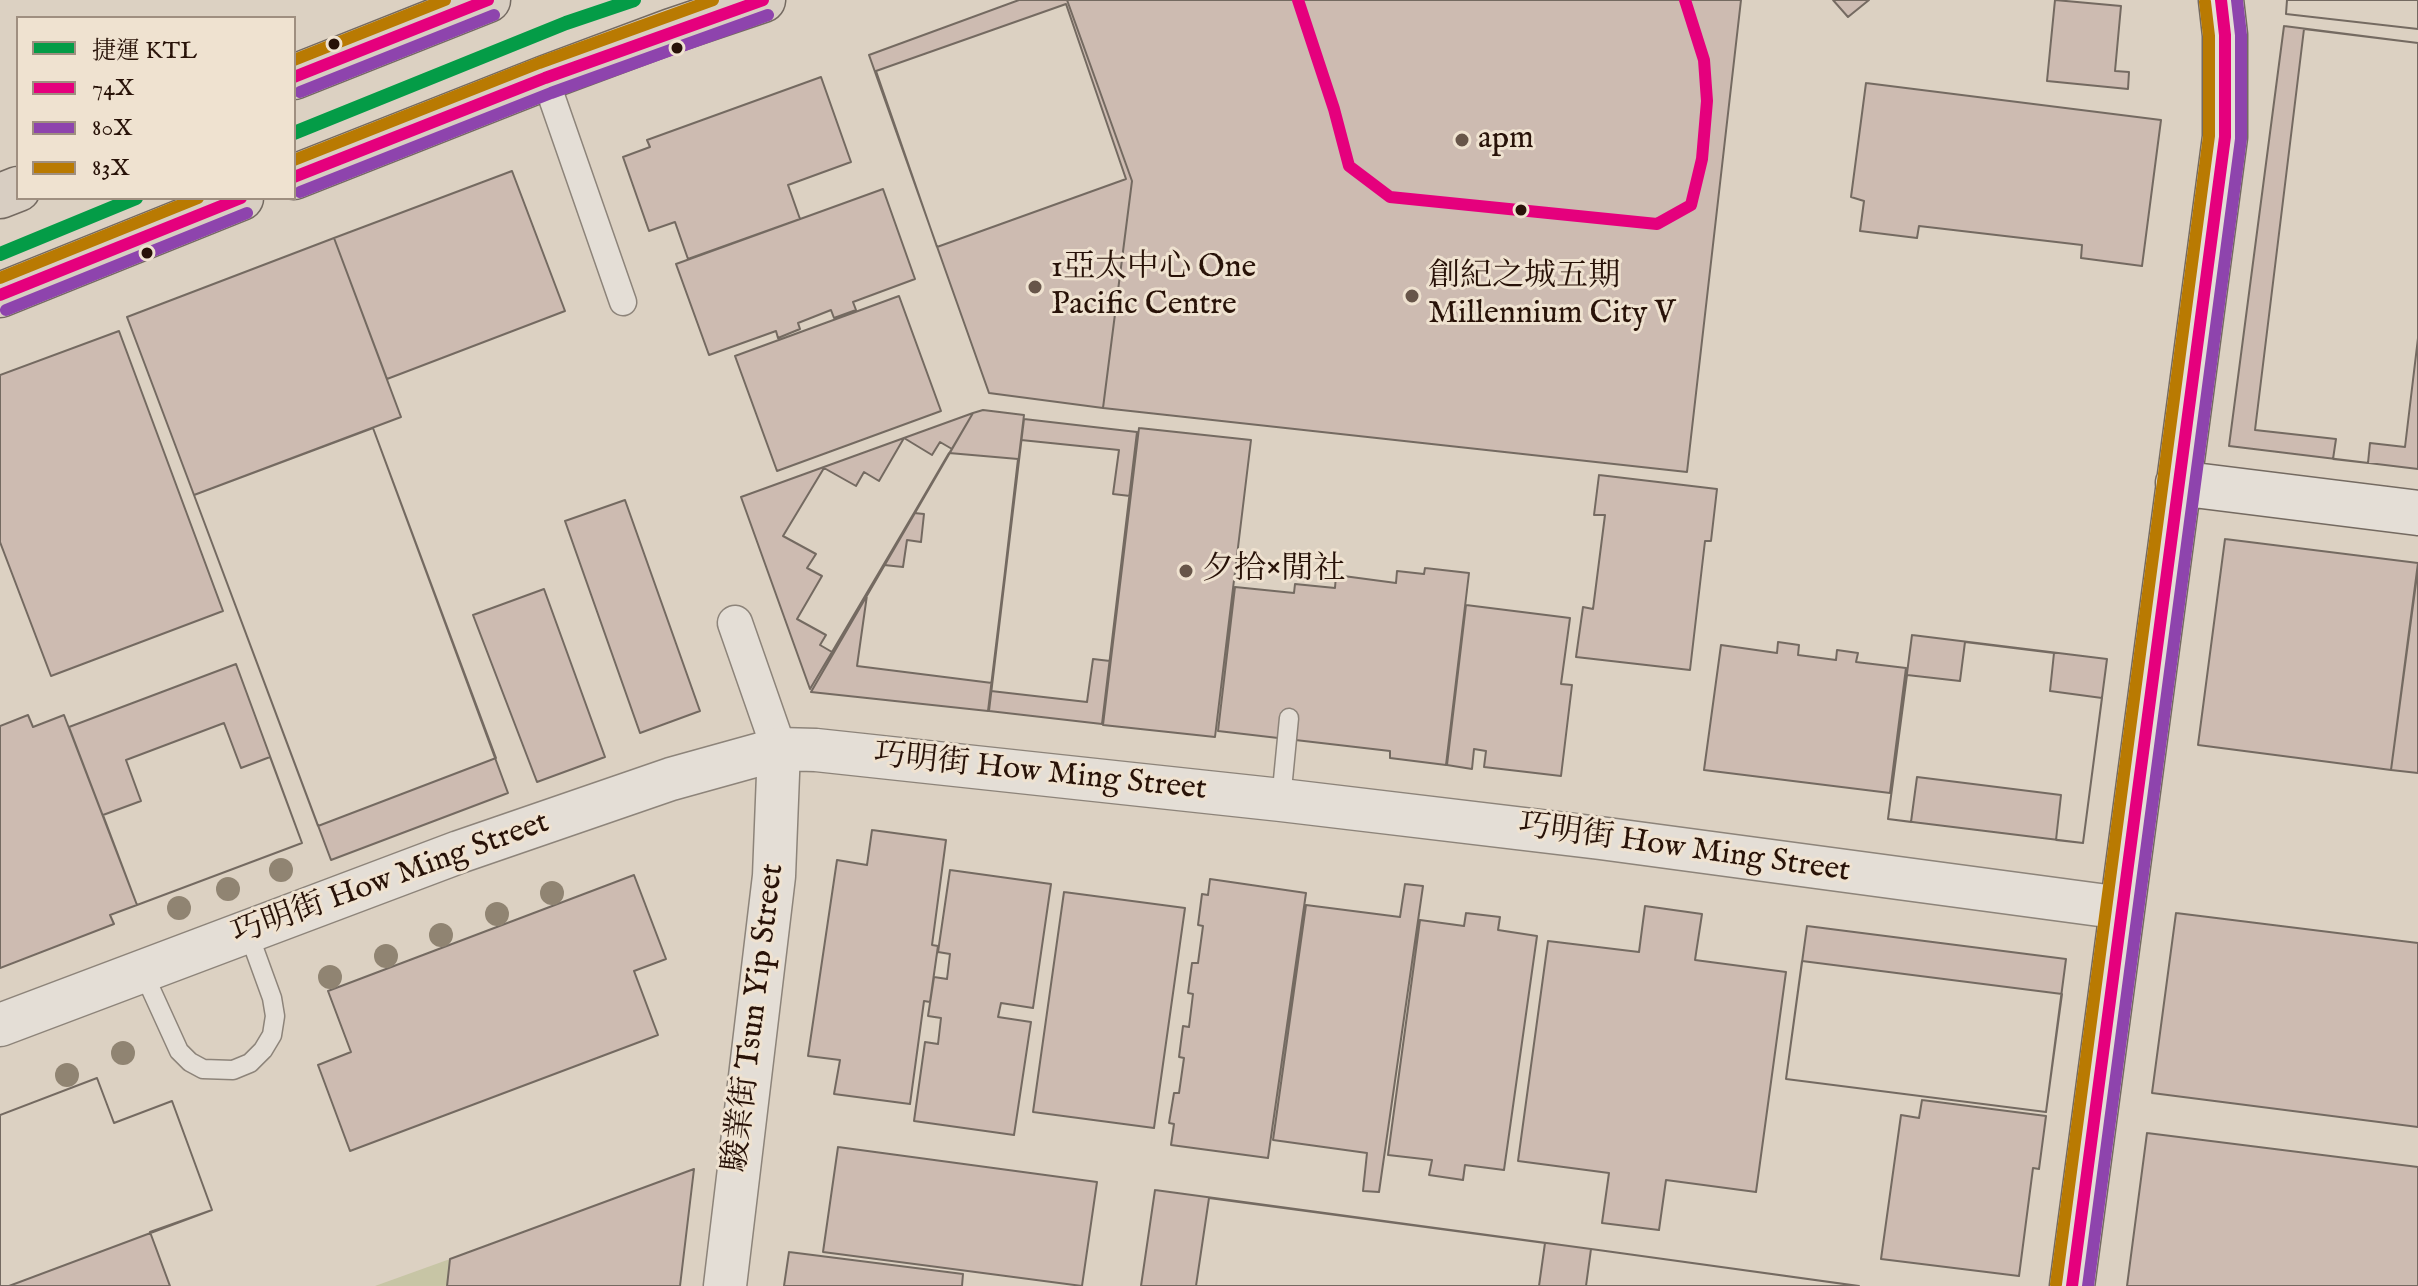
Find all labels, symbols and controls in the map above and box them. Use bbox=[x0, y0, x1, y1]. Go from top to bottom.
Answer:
legend bbox=[16, 16, 296, 200]
text: 捷運 KTL bbox=[92, 36, 197, 67]
unlabelled marker bbox=[326, 36, 342, 52]
unlabelled marker bbox=[669, 40, 685, 56]
text: 74X bbox=[92, 73, 134, 104]
text: 80X bbox=[92, 113, 133, 144]
place label: apm bbox=[1478, 121, 1534, 159]
marker: apm bbox=[1453, 131, 1471, 149]
text: 83X bbox=[92, 153, 130, 184]
unlabelled marker bbox=[1513, 202, 1529, 218]
unlabelled marker bbox=[139, 245, 155, 261]
place label: 1亞太中心 One Pacific Centre bbox=[1051, 250, 1256, 325]
place label: 創紀之城五期 Millennium City V bbox=[1428, 259, 1675, 334]
marker: 1亞太中心 One Pacific Centre bbox=[1026, 278, 1044, 296]
marker: 創紀之城五期 Millennium City V bbox=[1403, 287, 1421, 305]
place label: 夕拾×閒社 bbox=[1202, 552, 1345, 590]
marker: 夕拾×閒社 bbox=[1177, 562, 1195, 580]
street label: 巧明街 How Ming Street bbox=[872, 737, 1208, 811]
street label: 巧明街 How Ming Street bbox=[227, 805, 555, 955]
street label: 巧明街 How Ming Street bbox=[1516, 808, 1852, 892]
street label: 駿業街 Tsun Yip Street bbox=[718, 862, 794, 1174]

